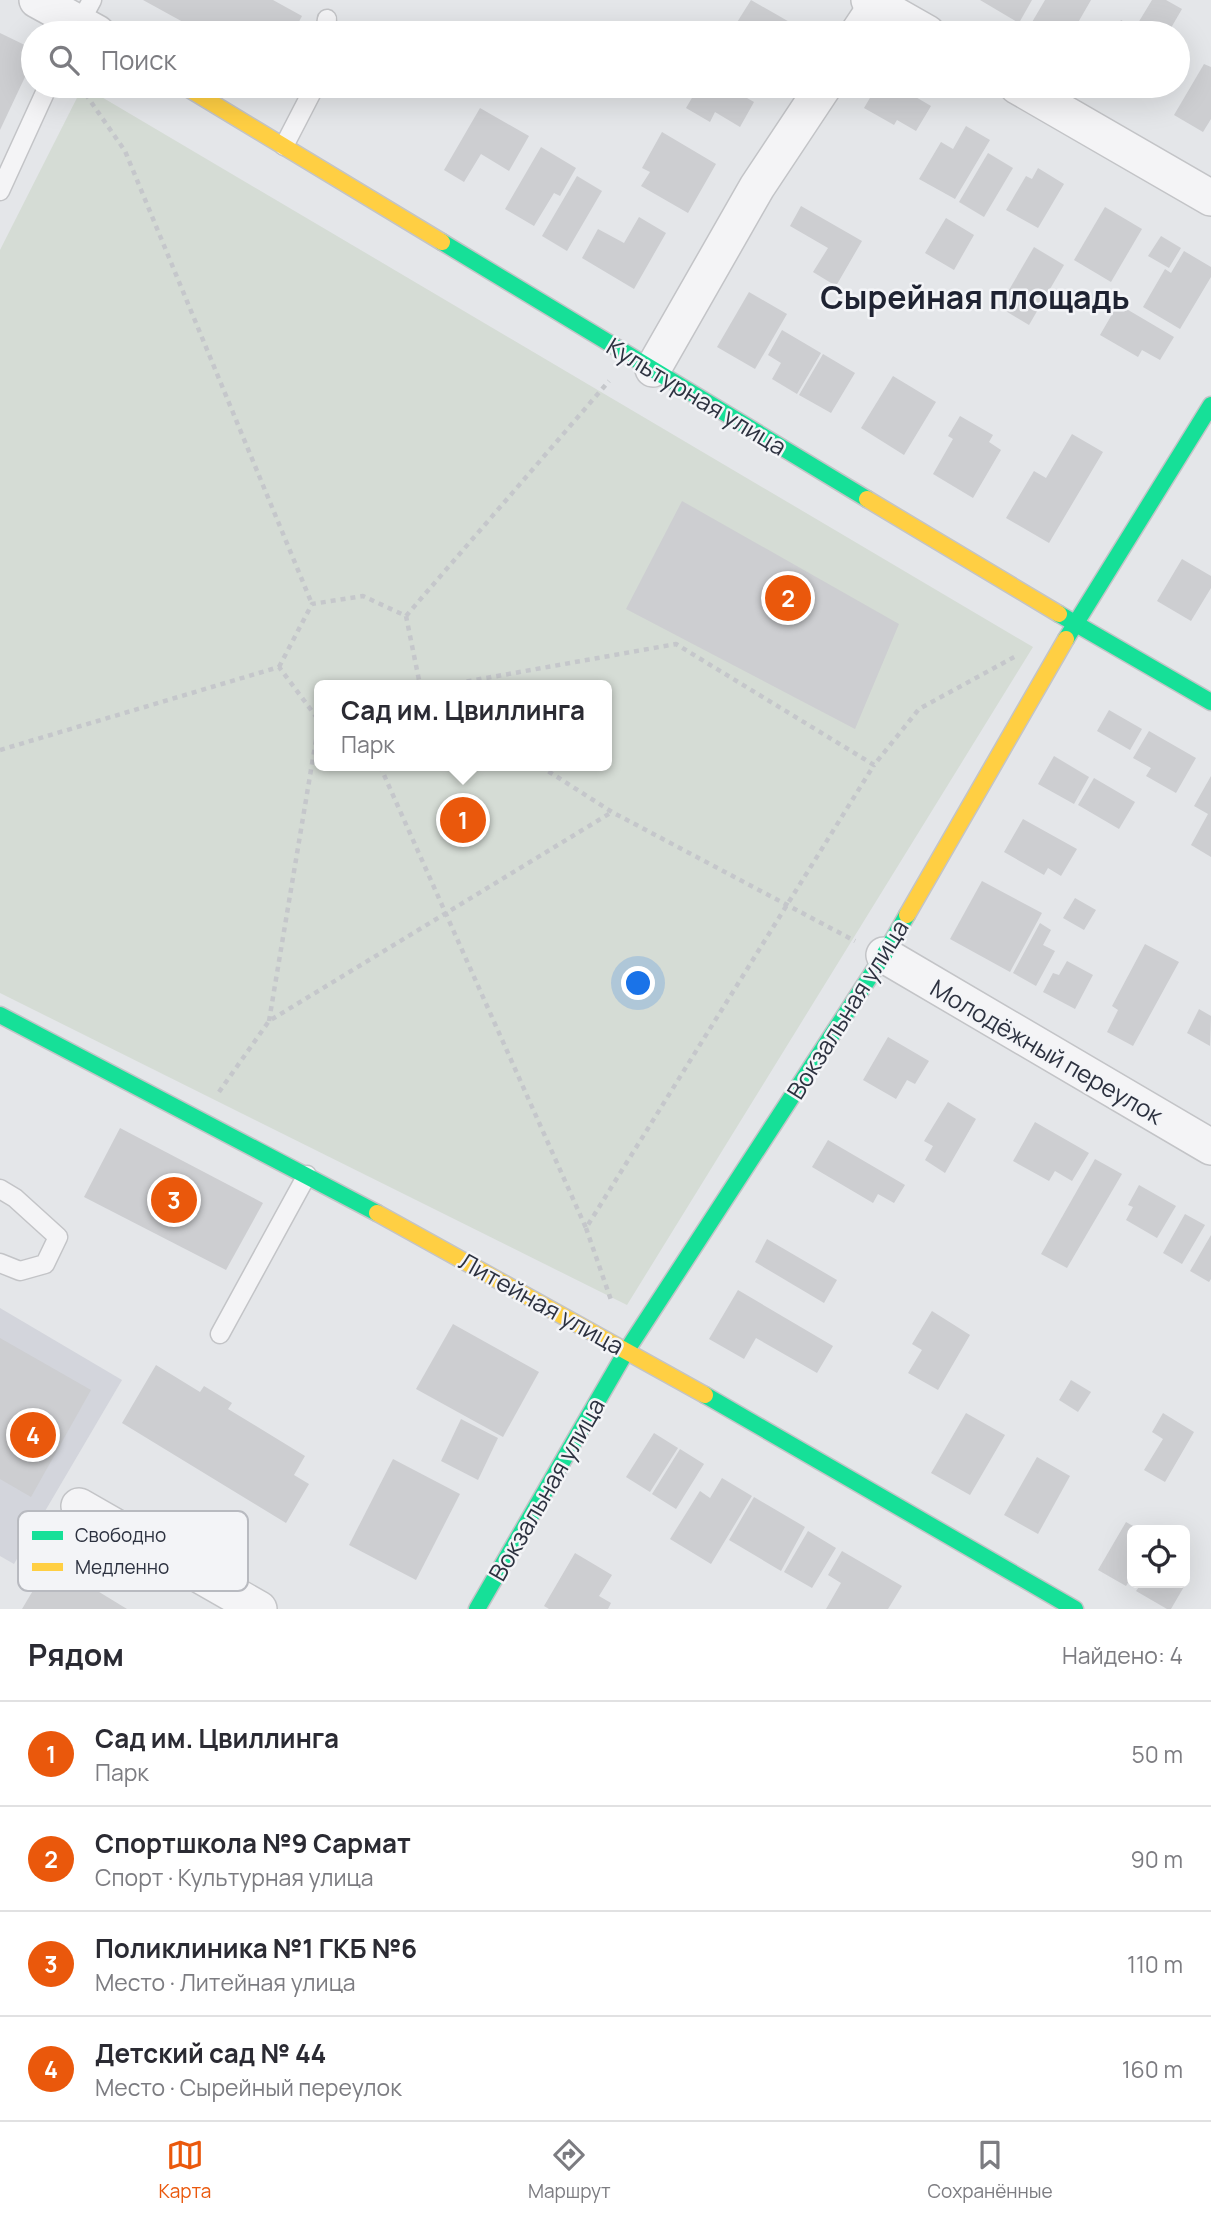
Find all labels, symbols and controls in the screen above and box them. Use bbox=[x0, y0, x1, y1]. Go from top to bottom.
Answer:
search box bbox=[21, 21, 1190, 98]
icon: search bbox=[45, 41, 83, 79]
text: Поиск bbox=[101, 42, 176, 78]
district label: Сырейная площадь bbox=[820, 275, 1130, 319]
street label: Культурная улица bbox=[601, 329, 793, 463]
pin: 2 bbox=[765, 572, 811, 624]
popup bbox=[314, 680, 612, 771]
text: Сад им. Цвиллинга bbox=[341, 692, 585, 728]
text: Парк bbox=[341, 728, 395, 760]
pin: 1 bbox=[440, 794, 486, 846]
street label: Вокзальная улица bbox=[778, 913, 916, 1105]
your location bbox=[621, 966, 655, 1000]
street label: Молодёжный переулок bbox=[925, 971, 1170, 1132]
pin: 3 bbox=[151, 1174, 197, 1226]
street label: Литейная улица bbox=[454, 1244, 630, 1362]
street label: Вокзальная улица bbox=[480, 1392, 612, 1586]
pin: 4 bbox=[10, 1409, 56, 1461]
legend bbox=[18, 1511, 248, 1591]
text: Свободно bbox=[75, 1522, 166, 1548]
map controls bbox=[1127, 1525, 1190, 1588]
button: locate bbox=[1127, 1525, 1190, 1588]
text: Медленно bbox=[75, 1554, 169, 1580]
text: Рядом bbox=[28, 1634, 124, 1675]
text: Найдено: 4 bbox=[1062, 1639, 1183, 1671]
text: Сад им. Цвиллинга bbox=[95, 1720, 339, 1756]
text: 1 bbox=[46, 1738, 56, 1770]
text: 50 m bbox=[1132, 1738, 1183, 1770]
text: Парк bbox=[95, 1756, 149, 1788]
text: Спортшкола №9 Сармат bbox=[95, 1825, 411, 1861]
text: 2 bbox=[44, 1843, 58, 1875]
text: 90 m bbox=[1131, 1843, 1183, 1875]
text: Спорт · Культурная улица bbox=[95, 1861, 374, 1893]
text: Поликлиника №1 ГКБ №6 bbox=[95, 1930, 417, 1966]
text: 3 bbox=[44, 1948, 58, 1980]
text: 110 m bbox=[1127, 1948, 1183, 1980]
text: Место · Литейная улица bbox=[95, 1966, 356, 1998]
text: Детский сад № 44 bbox=[95, 2035, 326, 2071]
text: 4 bbox=[44, 2053, 58, 2085]
text: 160 m bbox=[1122, 2053, 1183, 2085]
text: Место · Сырейный переулок bbox=[95, 2071, 402, 2103]
tab: Карта bbox=[158, 2136, 211, 2204]
tab: Маршрут bbox=[528, 2136, 611, 2204]
tab: Сохранённые bbox=[928, 2136, 1053, 2204]

